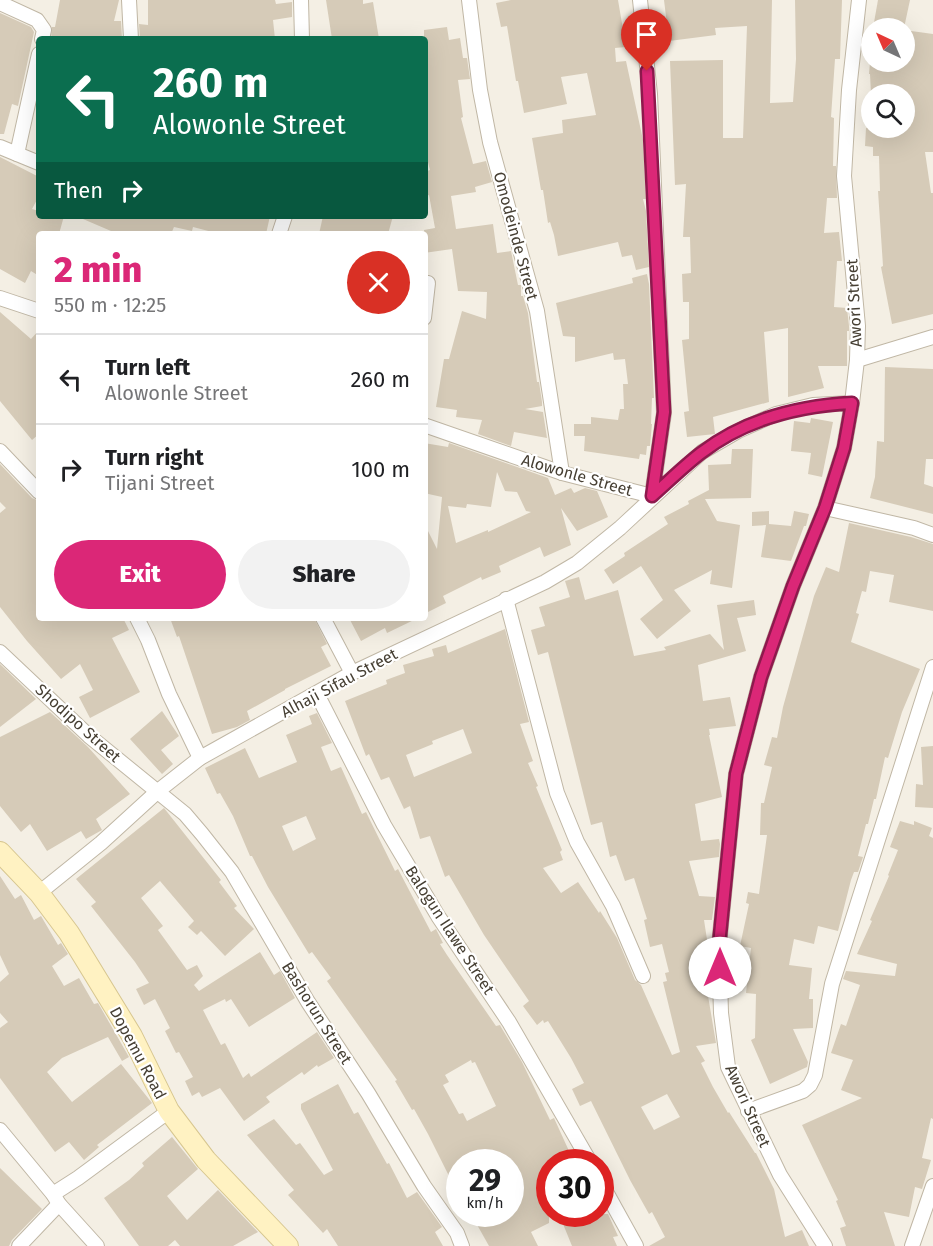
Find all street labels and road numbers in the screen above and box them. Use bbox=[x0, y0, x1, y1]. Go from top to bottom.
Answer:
street label: Omodeinde Street bbox=[490, 170, 542, 303]
street label: Awori Street bbox=[842, 258, 866, 348]
street label: Alowonle Street bbox=[519, 450, 635, 500]
street label: Alhaji Sifau Street bbox=[278, 644, 401, 722]
street label: Shodipo Street bbox=[32, 680, 125, 766]
street label: Balogun Ilawe Street bbox=[401, 862, 499, 998]
street label: Bashorun Street bbox=[278, 958, 356, 1068]
street label: Dopemu Road bbox=[106, 1003, 170, 1103]
street label: Awori Street bbox=[721, 1062, 775, 1150]

